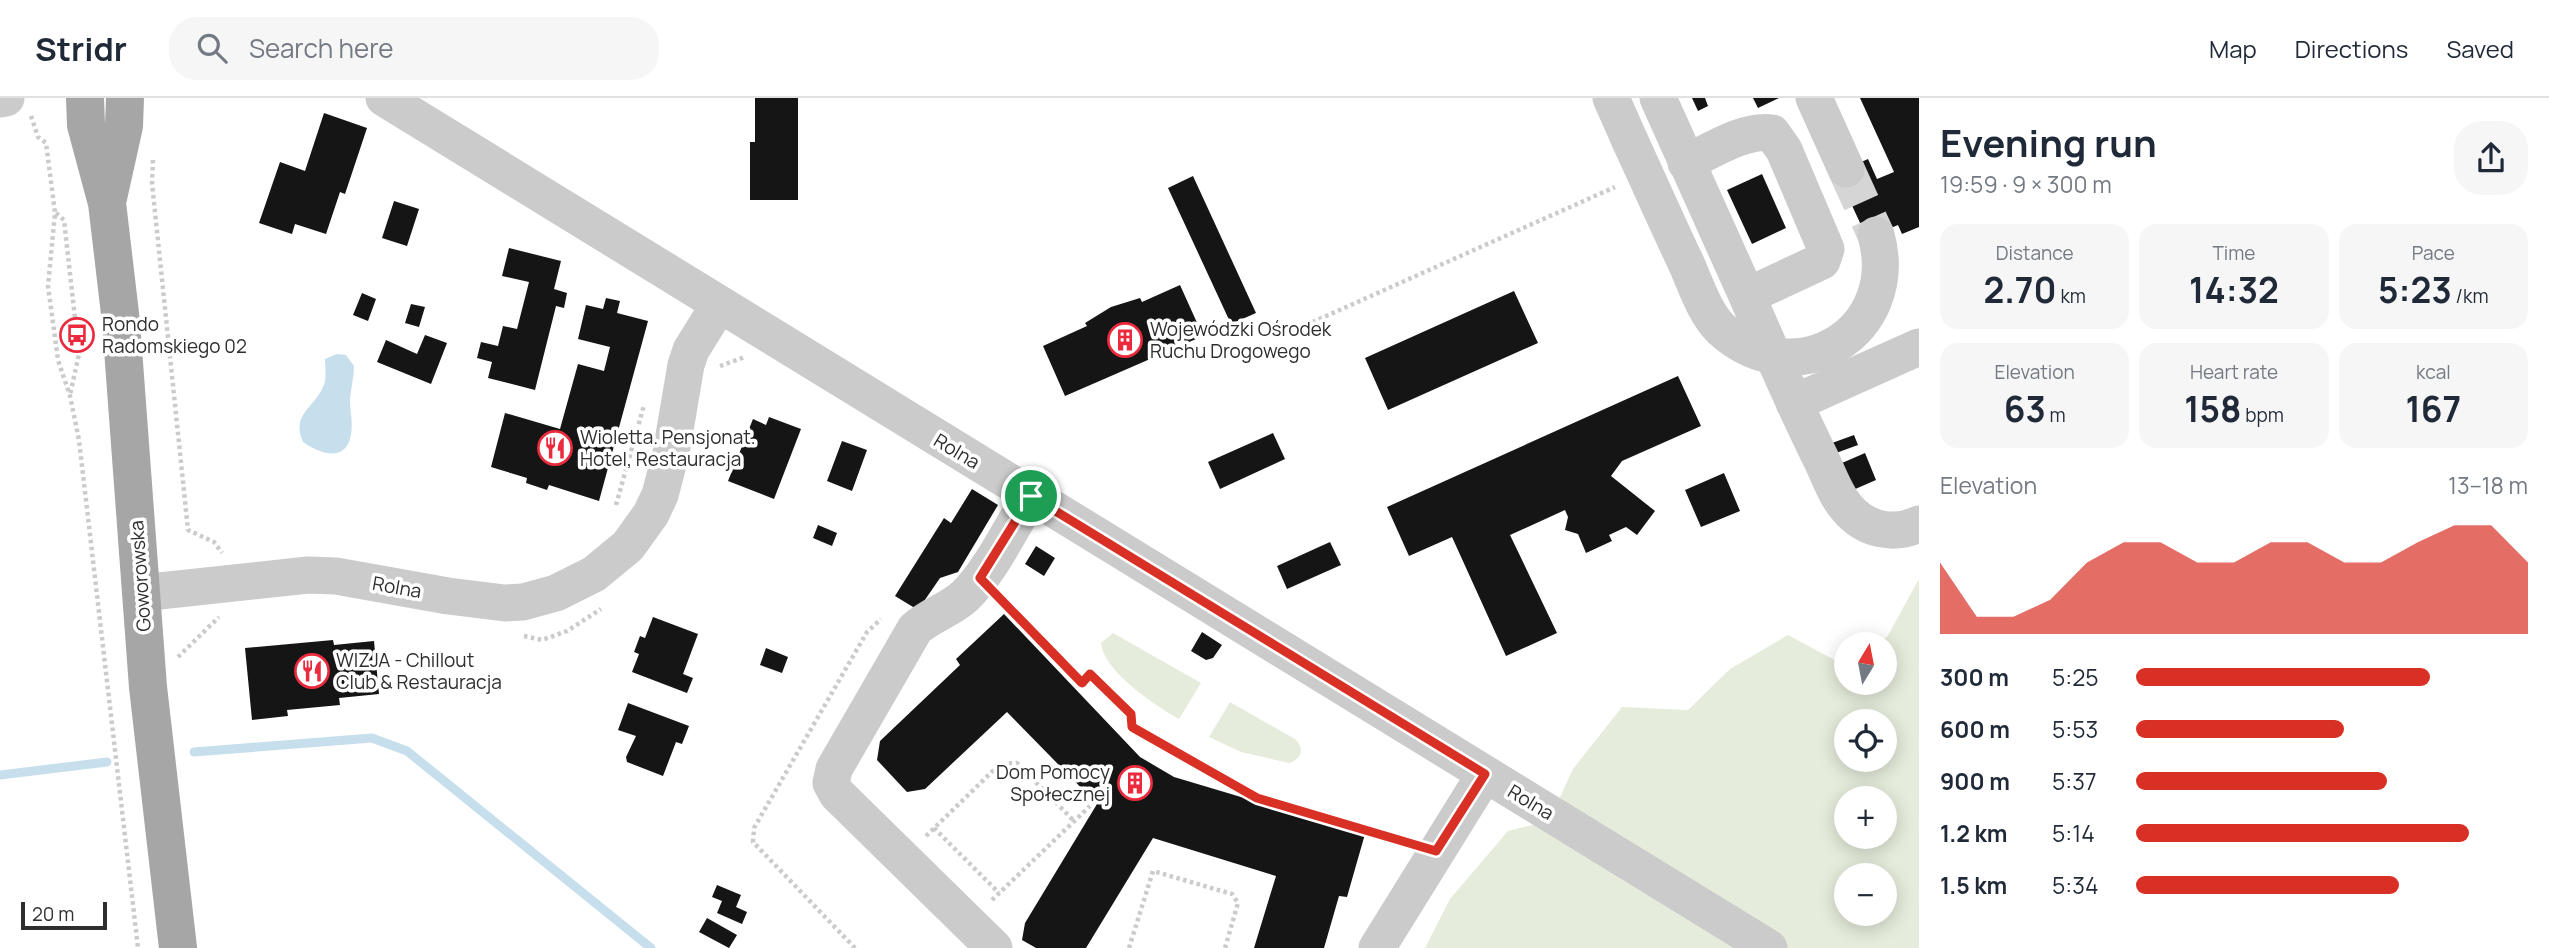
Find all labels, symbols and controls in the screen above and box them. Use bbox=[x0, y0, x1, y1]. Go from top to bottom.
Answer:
search box bbox=[169, 17, 659, 80]
text: Stridr bbox=[35, 26, 127, 71]
icon: search bbox=[193, 29, 231, 67]
text: Search here bbox=[249, 30, 393, 66]
text: Map bbox=[2209, 32, 2257, 65]
text: Directions bbox=[2295, 32, 2408, 65]
text: Saved bbox=[2446, 32, 2514, 65]
text: Evening run bbox=[1940, 116, 2157, 168]
button: share bbox=[2454, 121, 2528, 195]
text: 19:59 · 9 × 300 m bbox=[1940, 168, 2112, 200]
text: Distance bbox=[1996, 240, 2074, 266]
text: Time bbox=[2213, 240, 2255, 266]
text: Pace bbox=[2412, 240, 2455, 266]
text: 2.70 bbox=[1983, 266, 2057, 314]
text: 14:32 bbox=[2189, 266, 2279, 314]
text: 5:23 bbox=[2378, 266, 2452, 314]
text: km bbox=[2057, 283, 2086, 309]
text: /km bbox=[2452, 283, 2489, 309]
place label: Rondo Radomskiego 02 bbox=[102, 311, 247, 359]
bus stop icon: Rondo Radomskiego 02 bbox=[58, 316, 96, 354]
place label: Wojewódzki Ośrodek Ruchu Drogowego bbox=[1150, 316, 1332, 364]
building icon: Wojewódzki Ośrodek Ruchu Drogowego bbox=[1106, 321, 1144, 359]
text: Elevation bbox=[1995, 359, 2075, 385]
text: Heart rate bbox=[2190, 359, 2278, 385]
text: kcal bbox=[2416, 359, 2451, 385]
text: 63 bbox=[2004, 385, 2046, 433]
text: 158 bbox=[2184, 385, 2241, 433]
text: 167 bbox=[2405, 385, 2461, 433]
text: m bbox=[2046, 402, 2066, 428]
text: bpm bbox=[2241, 402, 2284, 428]
place label: Wioletta. Pensjonat. Hotel, Restauracja bbox=[580, 424, 756, 472]
street label: Rolna bbox=[929, 427, 985, 475]
restaurant icon: Wioletta. Pensjonat. Hotel, Restauracja bbox=[536, 429, 574, 467]
pin bbox=[1001, 466, 1061, 526]
text: Elevation bbox=[1940, 469, 2037, 501]
text: 13–18 m bbox=[2448, 469, 2528, 501]
icon: arrive bbox=[1012, 477, 1050, 515]
street label: Goworowska bbox=[123, 520, 157, 632]
street label: Rolna bbox=[370, 570, 424, 604]
north arrow bbox=[1834, 632, 1897, 695]
map controls bbox=[1834, 632, 1897, 926]
place label: WIZJA - Chillout Club & Restauracja bbox=[336, 647, 502, 695]
restaurant icon: WIZJA - Chillout Club & Restauracja bbox=[293, 652, 331, 690]
text: 300 m bbox=[1940, 661, 2009, 693]
text: 5:25 bbox=[2052, 661, 2099, 693]
button: locate bbox=[1834, 709, 1897, 772]
text: 600 m bbox=[1940, 713, 2010, 745]
text: 5:53 bbox=[2052, 713, 2098, 745]
place label: Dom Pomocy Społecznej bbox=[996, 759, 1110, 807]
building icon: Dom Pomocy Społecznej bbox=[1116, 764, 1154, 802]
text: 900 m bbox=[1940, 765, 2010, 797]
text: 5:37 bbox=[2052, 765, 2096, 797]
street label: Rolna bbox=[1503, 778, 1559, 826]
button: + bbox=[1834, 786, 1897, 849]
text: 1.2 km bbox=[1940, 817, 2007, 849]
text: 5:14 bbox=[2052, 817, 2095, 849]
button: − bbox=[1834, 863, 1897, 926]
text: 1.5 km bbox=[1940, 869, 2007, 901]
text: 5:34 bbox=[2052, 869, 2098, 901]
scale bar bbox=[21, 899, 107, 931]
text: 20 m bbox=[32, 901, 74, 927]

